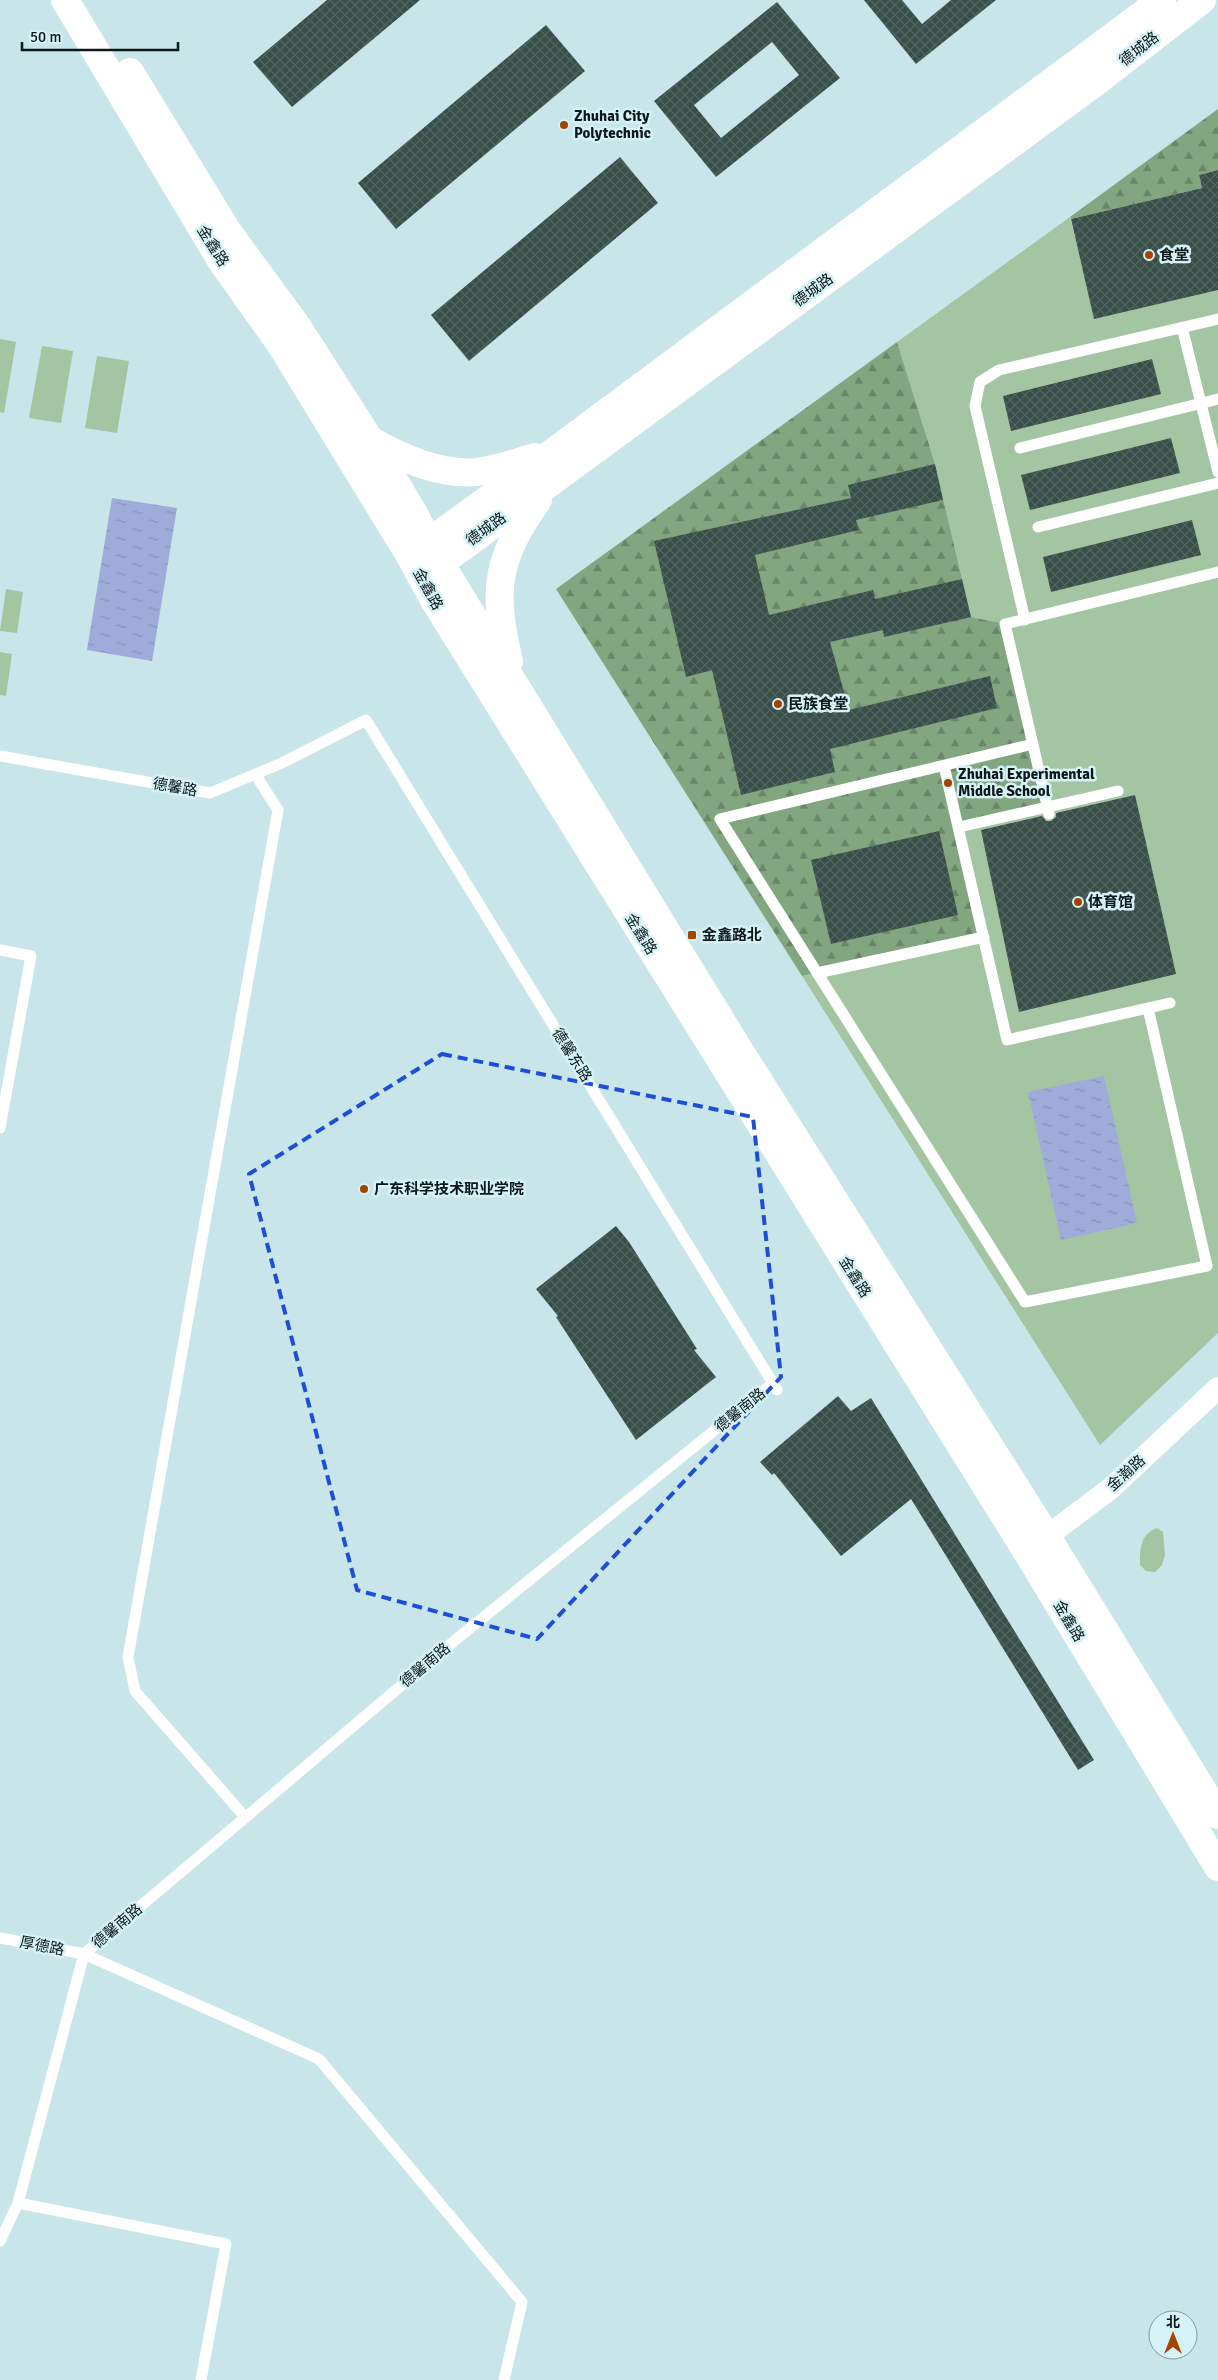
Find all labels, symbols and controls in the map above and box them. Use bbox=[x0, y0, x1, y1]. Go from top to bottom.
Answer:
scale bar bbox=[22, 20, 179, 52]
text: 50 m bbox=[30, 28, 61, 46]
street label: 德城路 bbox=[1116, 28, 1162, 70]
place label: Zhuhai City Polytechnic bbox=[574, 107, 651, 142]
marker: Zhuhai City Polytechnic bbox=[558, 119, 570, 131]
street label: 金鑫路 bbox=[193, 222, 233, 270]
place label: 食堂 bbox=[1159, 246, 1189, 264]
marker: 食堂 bbox=[1143, 249, 1155, 261]
street label: 德城路 bbox=[790, 269, 836, 311]
street label: 德城路 bbox=[463, 508, 509, 550]
street label: 金鑫路 bbox=[409, 565, 447, 613]
place label: 民族食堂 bbox=[788, 695, 848, 713]
marker: 民族食堂 bbox=[772, 698, 784, 710]
place label: Zhuhai Experimental Middle School bbox=[958, 765, 1095, 800]
street label: 德馨路 bbox=[151, 774, 199, 800]
marker: Zhuhai Experimental Middle School bbox=[942, 777, 954, 789]
place label: 体育馆 bbox=[1088, 893, 1133, 911]
marker: 体育馆 bbox=[1072, 896, 1084, 908]
street label: 金鑫路 bbox=[621, 910, 661, 958]
place label: 金鑫路北 bbox=[702, 926, 762, 944]
marker: 金鑫路北 bbox=[686, 929, 698, 941]
street label: 德馨东路 bbox=[548, 1025, 596, 1085]
place label: 广东科学技术职业学院 bbox=[374, 1180, 524, 1198]
marker: 广东科学技术职业学院 bbox=[358, 1183, 370, 1195]
street label: 金鑫路 bbox=[835, 1253, 875, 1301]
street label: 德馨南路 bbox=[711, 1384, 769, 1436]
street label: 金瀚路 bbox=[1103, 1451, 1149, 1495]
street label: 金鑫路 bbox=[1050, 1597, 1088, 1645]
street label: 德馨南路 bbox=[396, 1639, 454, 1691]
street label: 德馨南路 bbox=[88, 1900, 146, 1952]
street label: 厚德路 bbox=[18, 1933, 66, 1959]
north arrow bbox=[1148, 2310, 1198, 2360]
text: 北 bbox=[1166, 2314, 1180, 2331]

